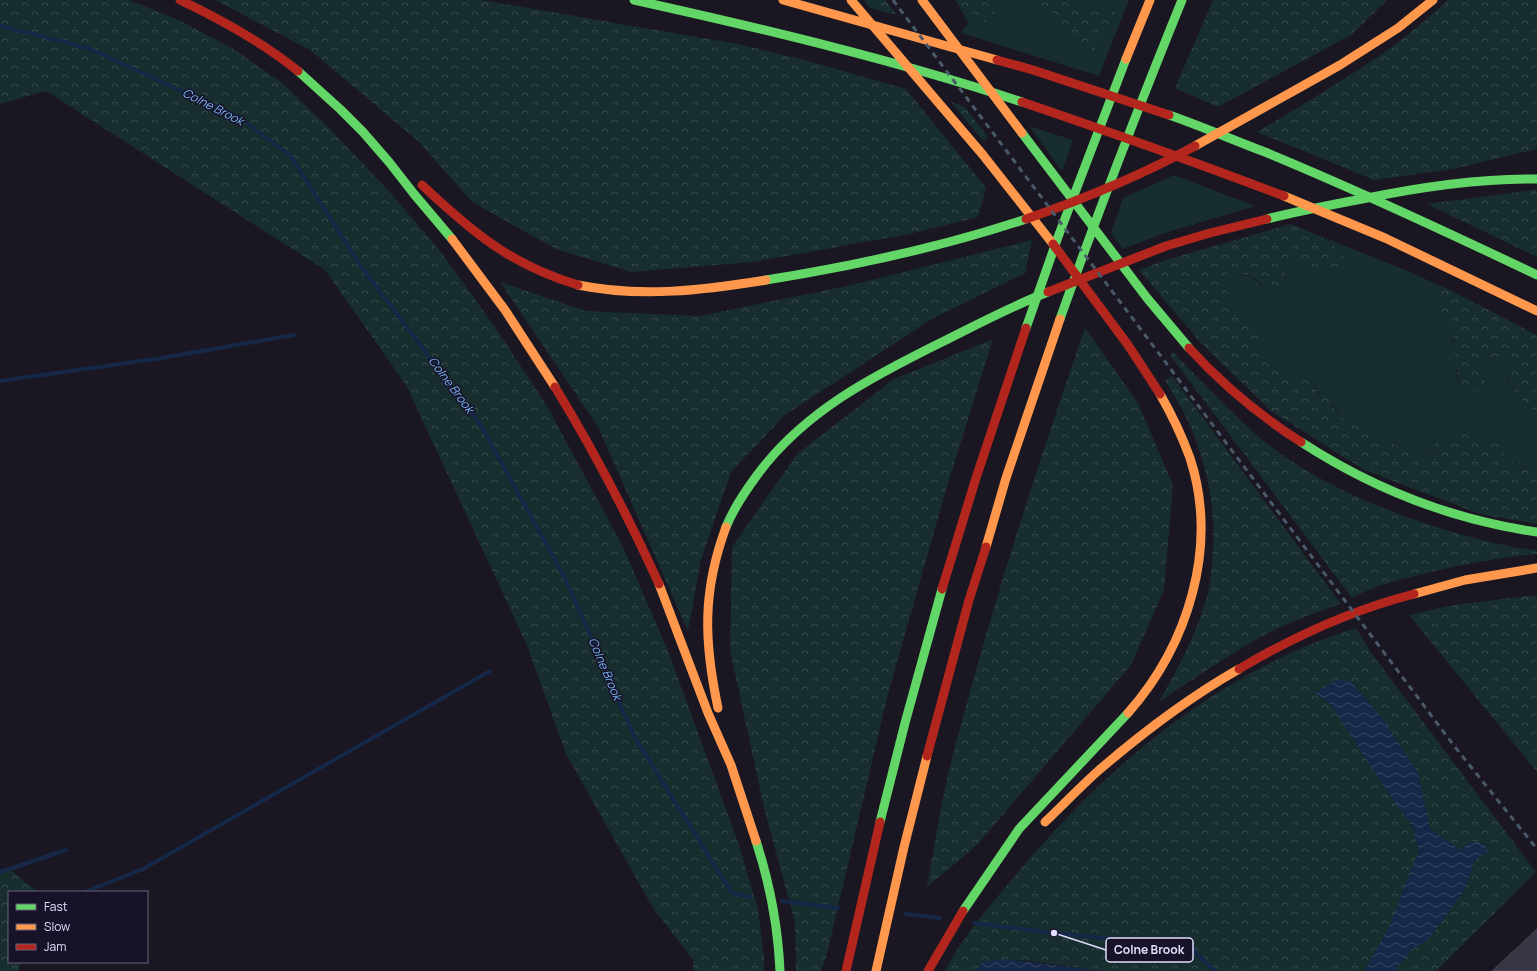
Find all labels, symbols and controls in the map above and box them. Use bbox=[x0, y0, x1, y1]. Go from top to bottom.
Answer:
water label: Colne Brook bbox=[180, 84, 249, 130]
water label: Colne Brook bbox=[425, 353, 479, 418]
water label: Colne Brook bbox=[585, 635, 627, 705]
legend bbox=[8, 891, 148, 963]
text: Fast bbox=[44, 898, 68, 915]
text: Slow bbox=[44, 918, 70, 935]
text: Jam bbox=[44, 938, 66, 955]
callout: Colne Brook bbox=[1106, 938, 1193, 962]
text: Colne Brook bbox=[1114, 941, 1185, 958]

